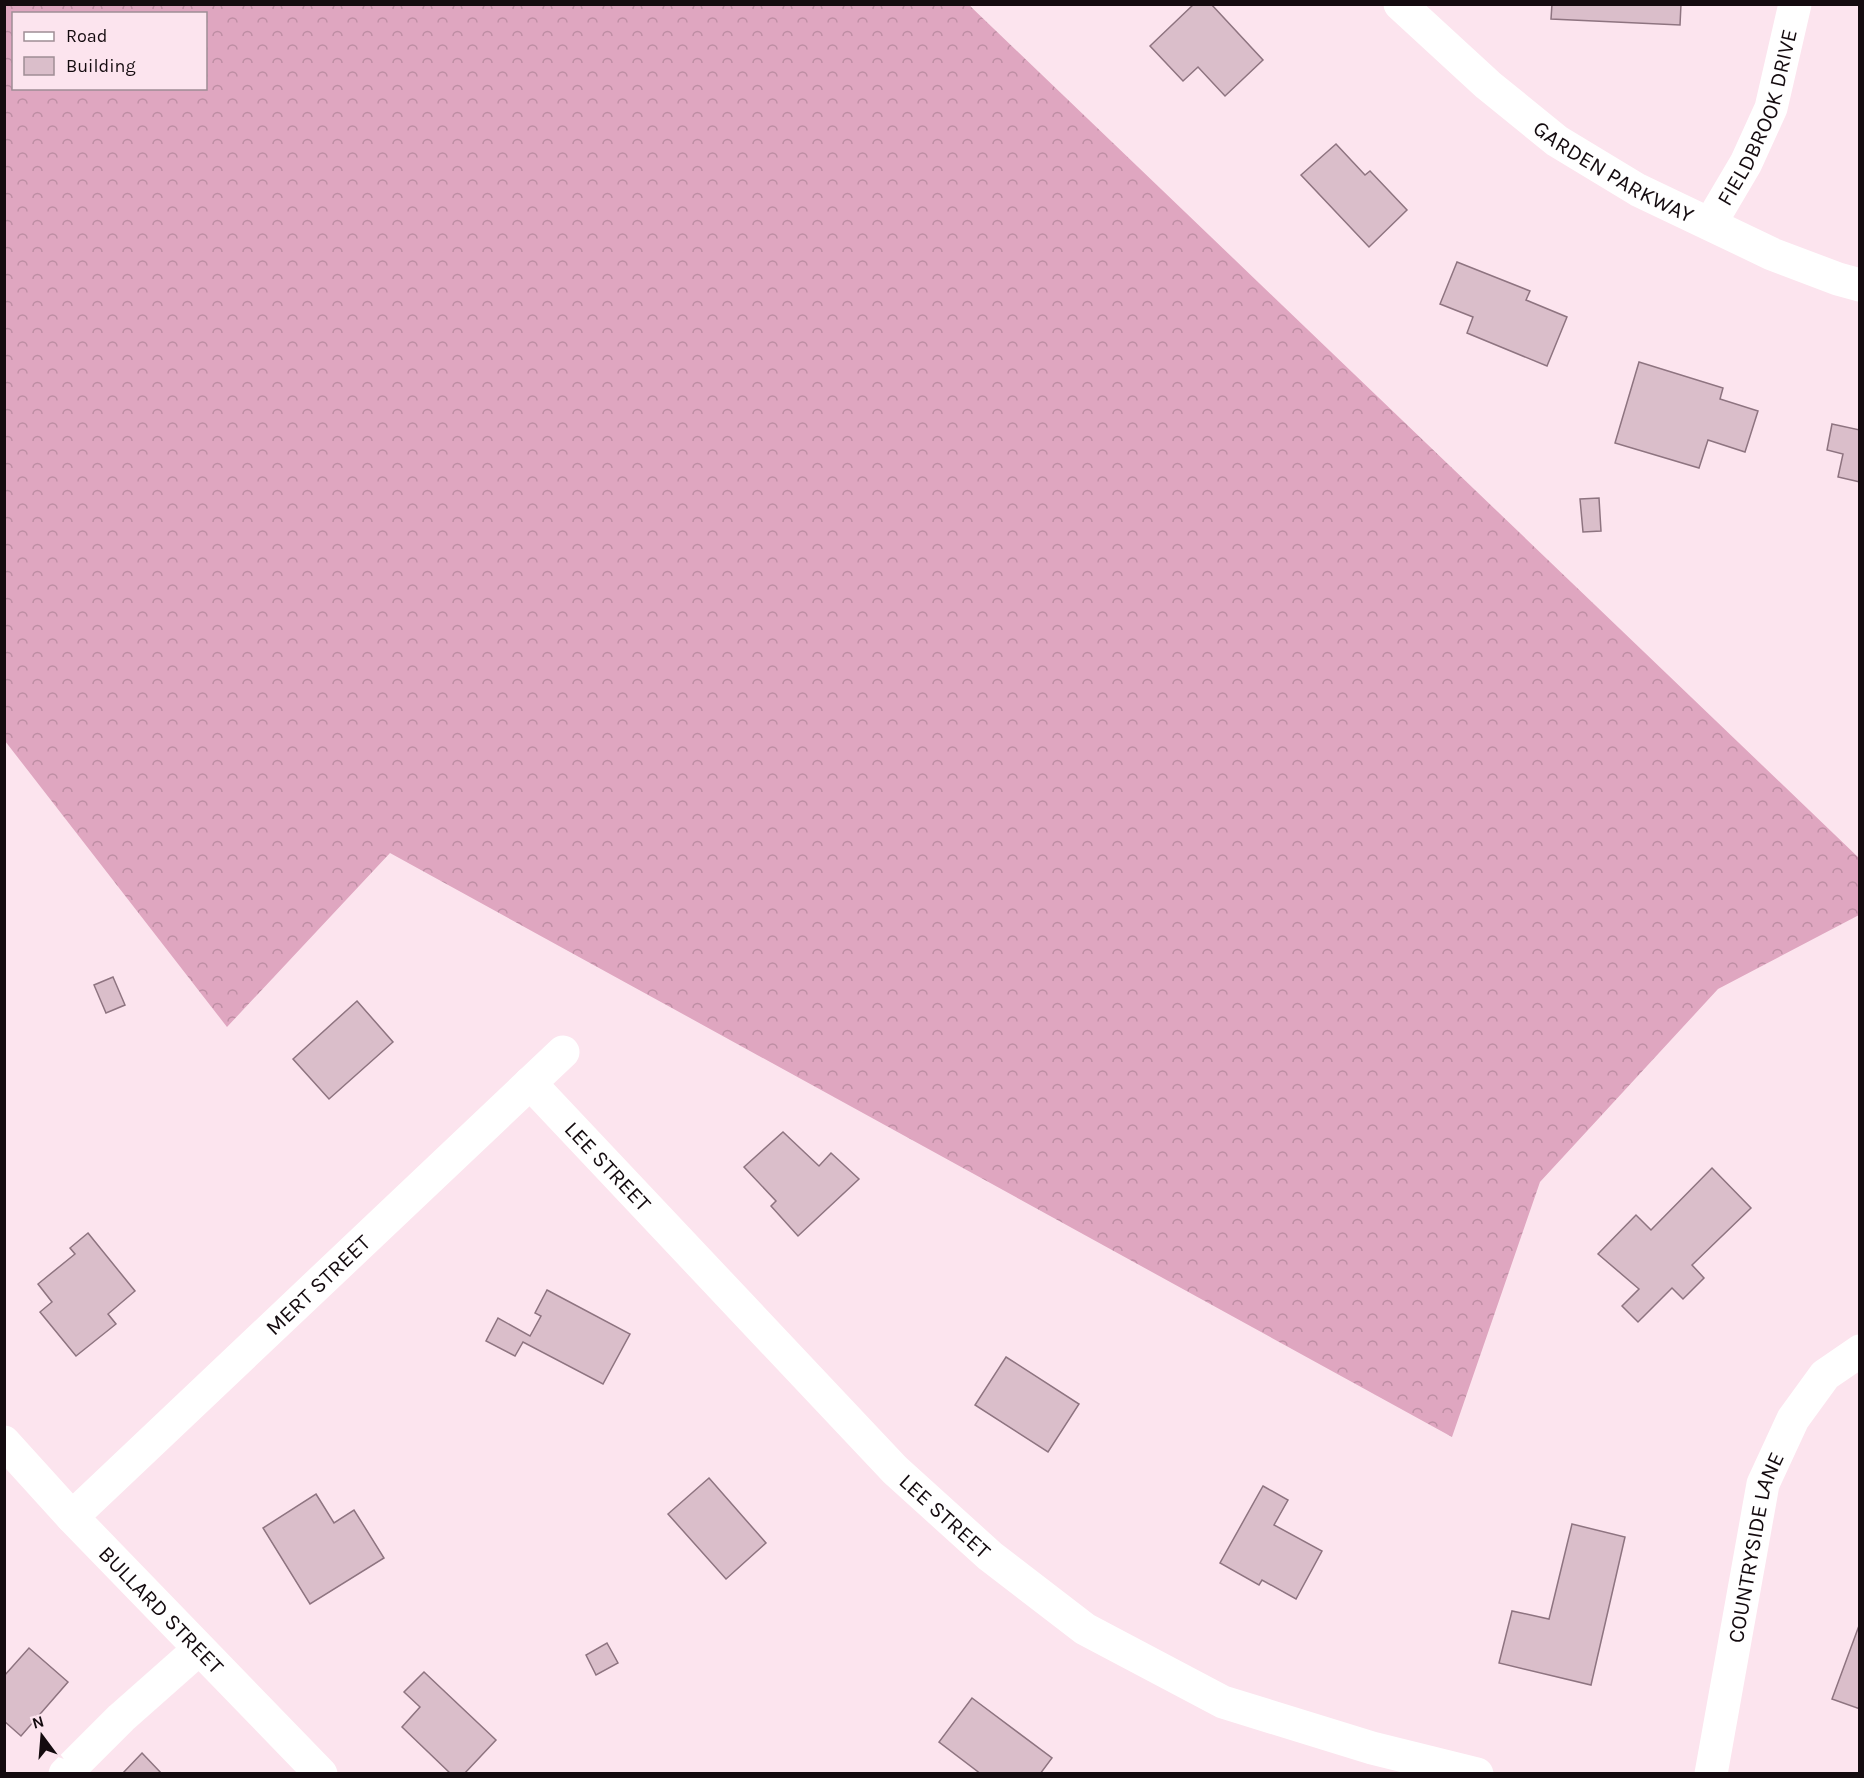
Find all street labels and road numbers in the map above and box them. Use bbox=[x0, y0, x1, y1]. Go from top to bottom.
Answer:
street label: FIELDBROOK DRIVE bbox=[1712, 27, 1803, 210]
street label: GARDEN PARKWAY bbox=[1528, 115, 1698, 229]
street label: LEE STREET bbox=[559, 1116, 656, 1217]
street label: MERT STREET bbox=[260, 1230, 376, 1341]
street label: COUNTRYSIDE LANE bbox=[1723, 1448, 1790, 1645]
street label: LEE STREET bbox=[894, 1469, 996, 1564]
street label: BULLARD STREET bbox=[93, 1541, 229, 1680]

